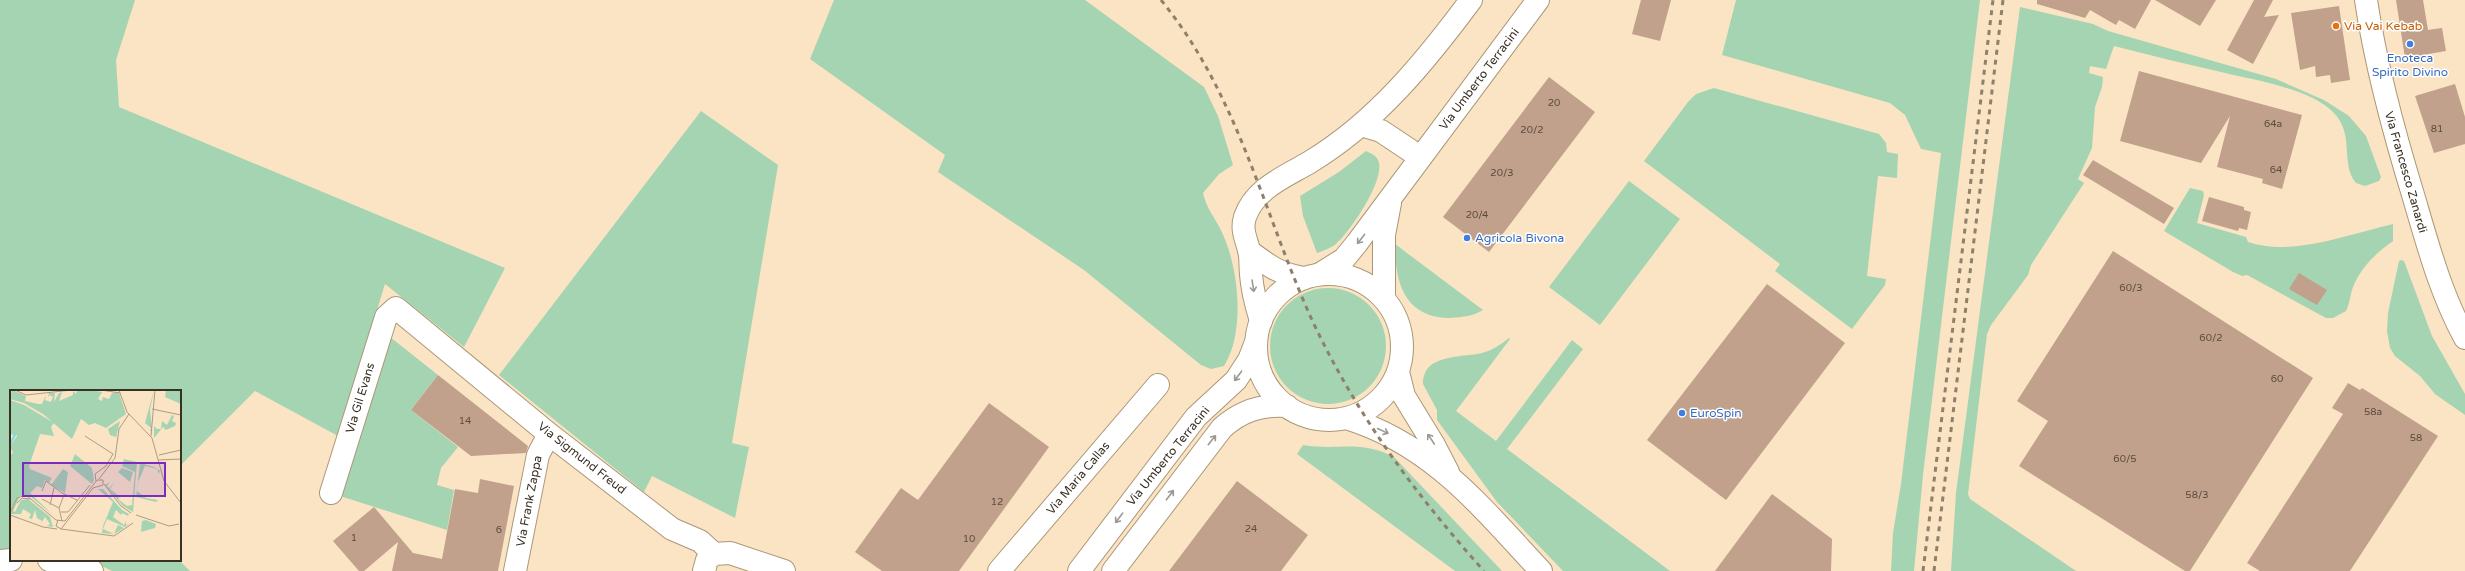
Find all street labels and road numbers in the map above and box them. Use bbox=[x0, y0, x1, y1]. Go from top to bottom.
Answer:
street label: Via Umberto Terracini bbox=[1436, 25, 1522, 133]
street label: Via Francesco Zanardi bbox=[2382, 110, 2430, 234]
street label: Via Gil Evans bbox=[343, 361, 377, 435]
street label: Via Umberto Terracini bbox=[1124, 403, 1212, 509]
street label: Via Sigmund Freud bbox=[535, 419, 629, 497]
street label: Via Maria Callas bbox=[1044, 439, 1113, 517]
street label: Via Frank Zappa bbox=[513, 454, 545, 548]

